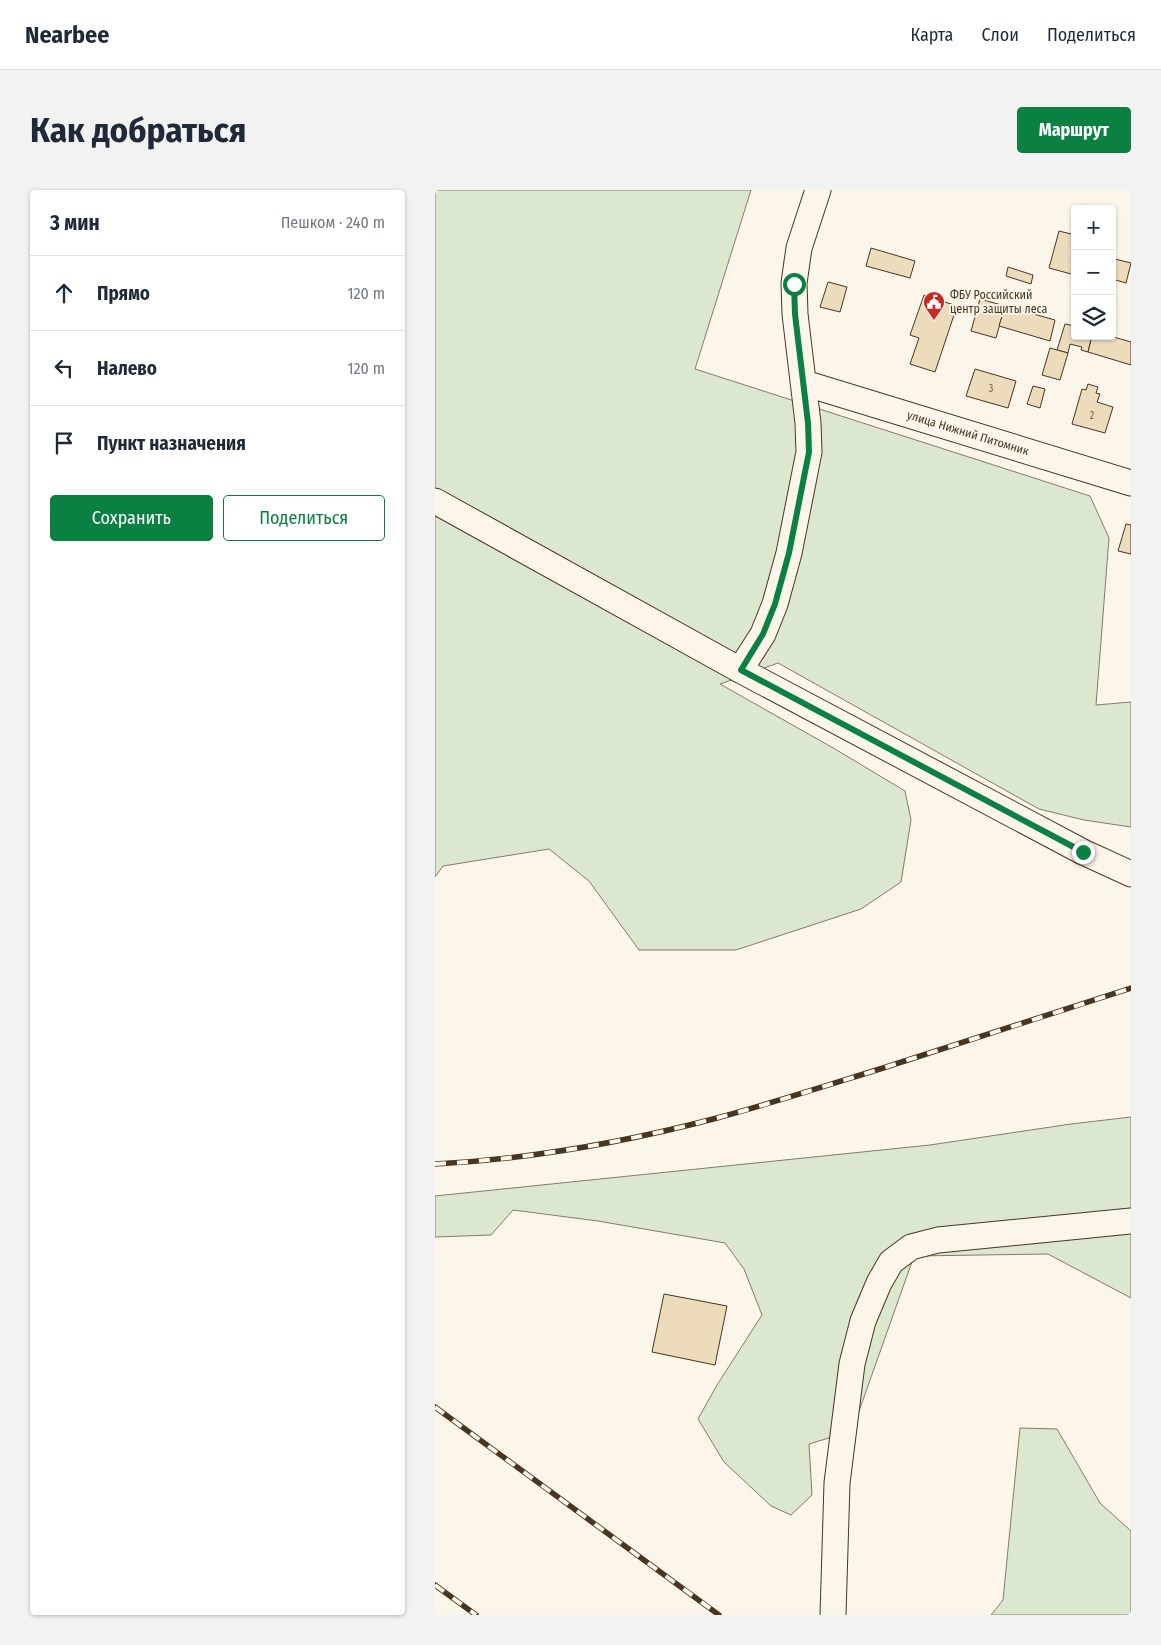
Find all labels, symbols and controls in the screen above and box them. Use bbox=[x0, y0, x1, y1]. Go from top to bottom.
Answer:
text: Nearbee bbox=[25, 21, 109, 49]
text: Карта bbox=[910, 24, 953, 46]
text: Слои bbox=[981, 24, 1019, 46]
text: Поделиться bbox=[1047, 24, 1136, 46]
button: Маршрут bbox=[1017, 107, 1131, 153]
text: Как добраться bbox=[30, 109, 247, 151]
map controls bbox=[1071, 205, 1116, 340]
button: + bbox=[1071, 205, 1116, 250]
text: 3 мин bbox=[50, 210, 100, 236]
text: Пешком · 240 m bbox=[281, 213, 385, 232]
button: − bbox=[1071, 250, 1116, 295]
route start bbox=[783, 273, 806, 296]
icon: ahead bbox=[50, 279, 78, 307]
text: Прямо bbox=[97, 282, 150, 305]
text: 120 m bbox=[347, 284, 385, 303]
place label: ФБУ Российский центр защиты леса bbox=[950, 288, 1048, 316]
public building icon: ФБУ Российский центр защиты леса bbox=[922, 290, 946, 321]
button: layers bbox=[1071, 295, 1116, 340]
icon: left bbox=[50, 354, 78, 382]
text: Налево bbox=[97, 357, 157, 380]
text: 120 m bbox=[347, 359, 385, 378]
house number: 3 bbox=[989, 383, 994, 395]
street label: улица Нижний Питомник bbox=[905, 408, 1031, 458]
house number: 2 bbox=[1090, 410, 1095, 422]
icon: arrive bbox=[50, 429, 78, 457]
text: Пункт назначения bbox=[97, 432, 246, 455]
button: Сохранить bbox=[50, 495, 213, 541]
button: Поделиться bbox=[223, 495, 385, 541]
route end bbox=[1072, 841, 1095, 864]

